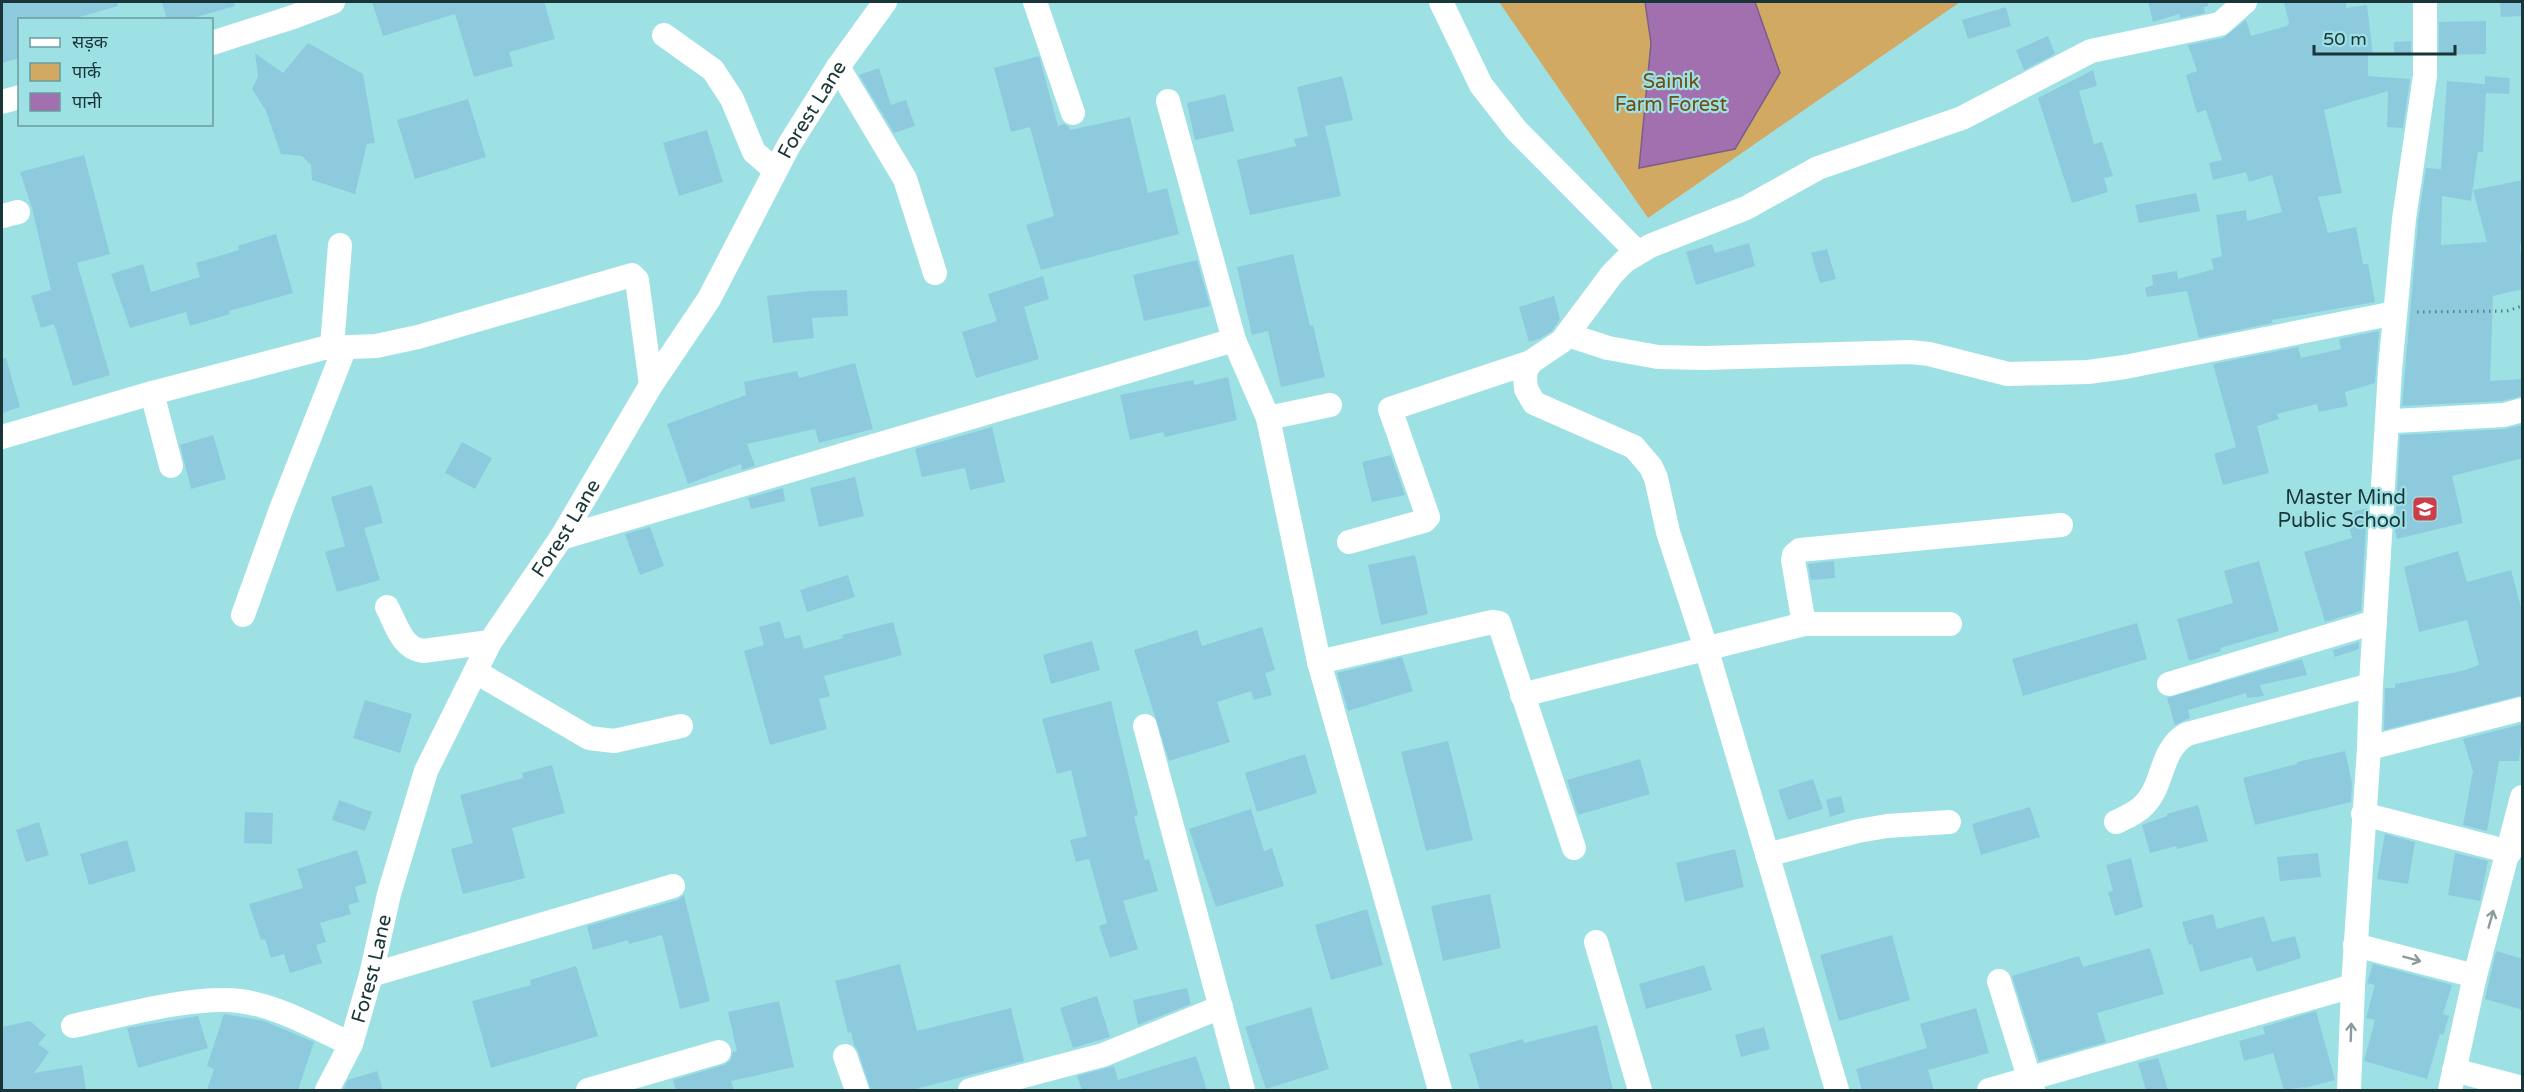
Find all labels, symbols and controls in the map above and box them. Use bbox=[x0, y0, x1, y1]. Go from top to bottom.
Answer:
legend bbox=[18, 18, 213, 126]
scale bar bbox=[2314, 18, 2455, 56]
text: 50 m bbox=[2323, 28, 2367, 50]
text: सड़क bbox=[72, 31, 109, 53]
street label: Forest Lane bbox=[773, 56, 852, 163]
text: पार्क bbox=[72, 61, 102, 83]
park label: Sainik Farm Forest bbox=[1615, 70, 1728, 117]
text: पानी bbox=[72, 91, 102, 113]
street label: Forest Lane bbox=[527, 475, 606, 582]
place label: Master Mind Public School bbox=[2278, 486, 2406, 533]
school or university icon: Master Mind Public School bbox=[2410, 494, 2440, 524]
one-way arrow bbox=[2486, 910, 2497, 929]
street label: Forest Lane bbox=[347, 912, 397, 1026]
one-way arrow bbox=[2402, 954, 2421, 966]
one-way arrow bbox=[2345, 1023, 2357, 1043]

